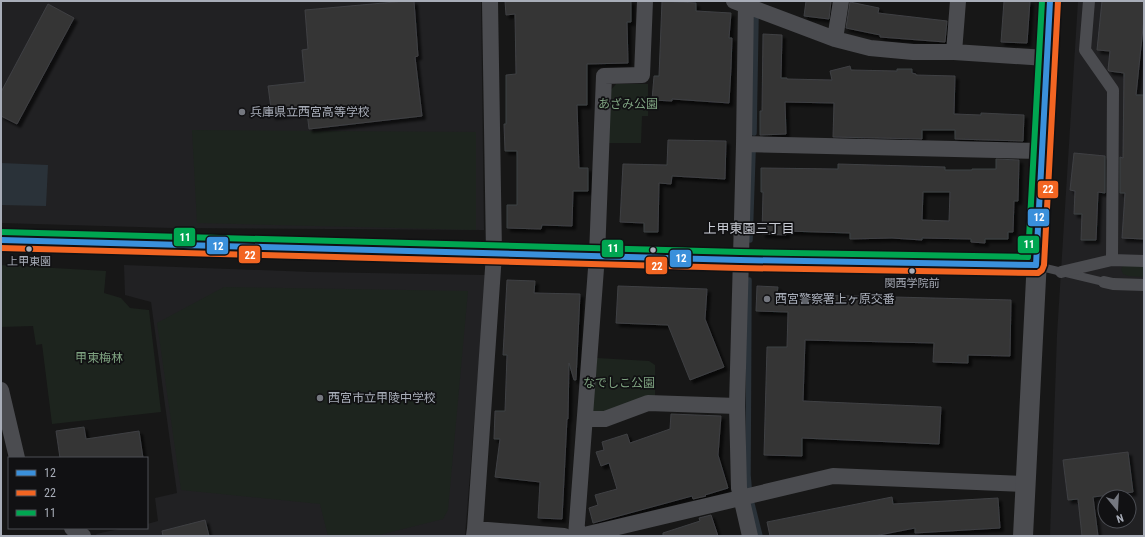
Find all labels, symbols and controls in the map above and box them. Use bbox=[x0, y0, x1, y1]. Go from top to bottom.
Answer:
park label: あざみ公園 bbox=[598, 97, 658, 111]
place label: 兵庫県立西宮高等学校 bbox=[250, 105, 370, 119]
marker: 兵庫県立西宮高等学校 bbox=[237, 107, 247, 117]
line badge: 22 bbox=[1037, 180, 1059, 199]
text: 22 bbox=[1042, 183, 1054, 196]
line badge: 12 bbox=[1027, 208, 1050, 227]
text: 12 bbox=[1033, 211, 1045, 224]
district label: 上甲東園三丁目 bbox=[703, 221, 795, 236]
line badge: 11 bbox=[173, 227, 196, 247]
text: 11 bbox=[179, 231, 191, 244]
line badge: 11 bbox=[1017, 235, 1040, 254]
line badge: 12 bbox=[206, 236, 229, 255]
text: 11 bbox=[1023, 238, 1035, 251]
line badge: 11 bbox=[601, 239, 624, 258]
text: 12 bbox=[212, 240, 224, 253]
text: 11 bbox=[607, 242, 619, 255]
marker: 上甲東園 bbox=[24, 244, 34, 254]
line badge: 22 bbox=[238, 245, 261, 264]
unlabelled marker bbox=[648, 245, 658, 255]
text: 22 bbox=[244, 249, 256, 262]
line badge: 12 bbox=[669, 249, 692, 268]
text: 12 bbox=[675, 252, 687, 265]
place label: 上甲東園 bbox=[7, 255, 51, 268]
line badge: 22 bbox=[645, 256, 668, 275]
text: 22 bbox=[651, 260, 663, 273]
marker: 関西学院前 bbox=[907, 266, 917, 276]
place label: 関西学院前 bbox=[885, 277, 940, 290]
place label: 西宮警察署上ヶ原交番 bbox=[775, 292, 895, 306]
marker: 西宮警察署上ヶ原交番 bbox=[762, 294, 772, 304]
park label: 甲東梅林 bbox=[75, 351, 123, 365]
park label: なでしこ公園 bbox=[583, 376, 655, 390]
place label: 西宮市立甲陵中学校 bbox=[328, 391, 436, 405]
marker: 西宮市立甲陵中学校 bbox=[315, 393, 325, 403]
legend bbox=[8, 457, 148, 529]
text: 12 bbox=[44, 466, 56, 480]
text: 22 bbox=[44, 486, 56, 500]
north arrow bbox=[1097, 489, 1137, 529]
text: 11 bbox=[44, 506, 56, 520]
text: N bbox=[1114, 511, 1125, 525]

